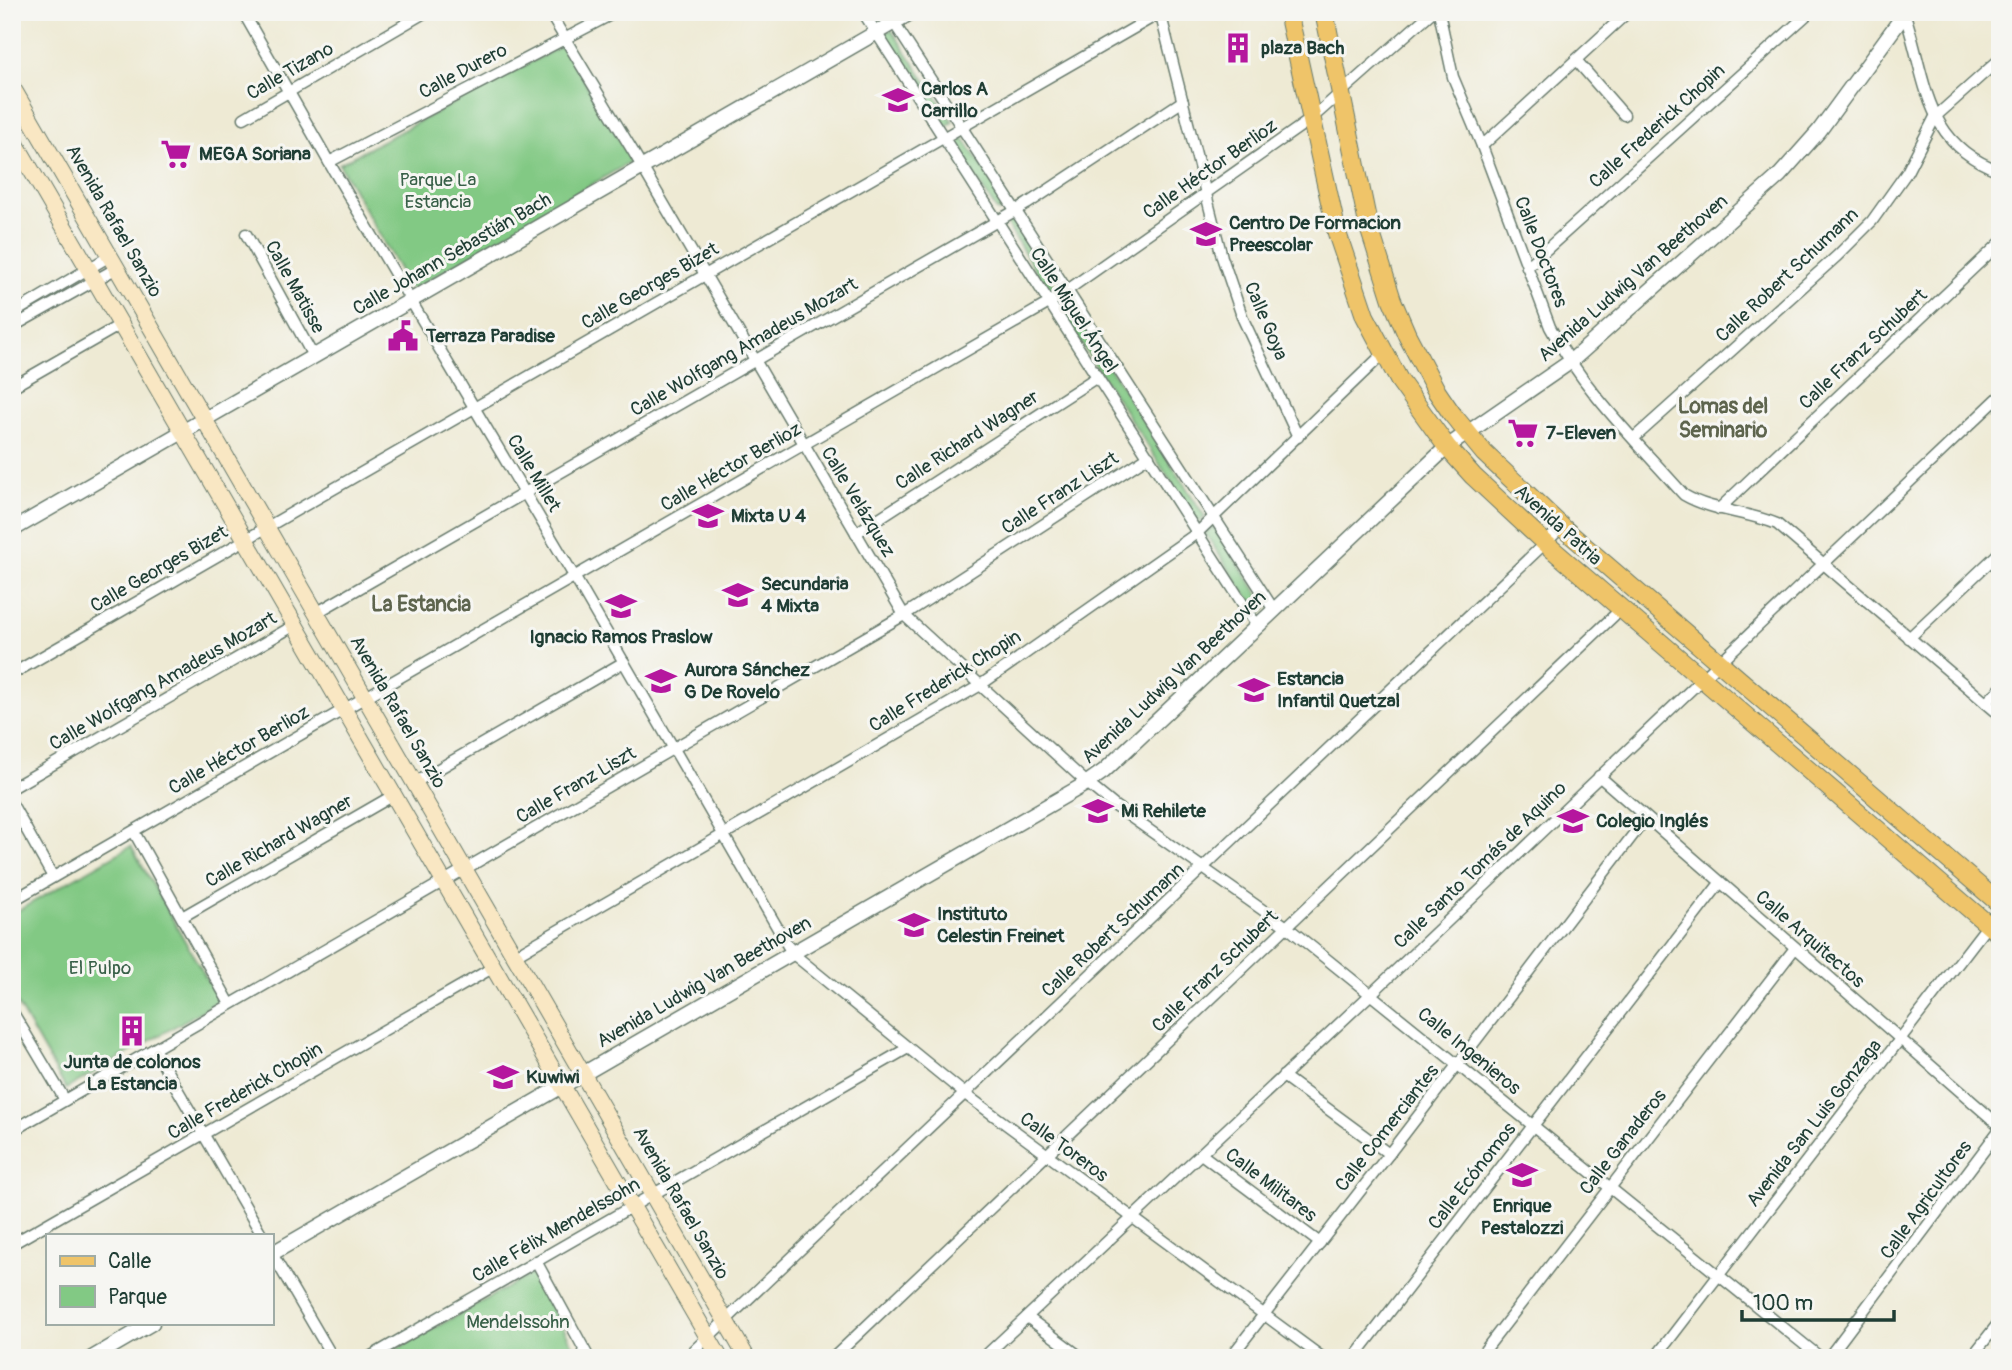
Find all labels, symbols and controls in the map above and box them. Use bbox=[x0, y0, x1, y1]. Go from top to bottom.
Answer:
building icon: plaza Bach bbox=[1221, 31, 1255, 65]
street label: Calle Tizano bbox=[242, 36, 338, 106]
place label: plaza Bach bbox=[1261, 36, 1344, 60]
street label: Calle Durero bbox=[415, 38, 511, 104]
street label: Calle Frederick Chopin bbox=[1584, 59, 1730, 193]
place label: Carlos A Carrillo bbox=[921, 77, 989, 123]
school or university icon: Carlos A Carrillo bbox=[881, 83, 915, 117]
street label: Calle Héctor Berlioz bbox=[1138, 114, 1282, 224]
supermarket icon: MEGA Soriana bbox=[159, 137, 193, 171]
street label: Avenida Rafael Sanzio bbox=[61, 140, 167, 302]
place label: MEGA Soriana bbox=[199, 142, 311, 166]
park label: Parque La Estancia bbox=[400, 168, 477, 214]
street label: Calle Johann Sebastián Bach bbox=[348, 187, 556, 321]
street label: Avenida Ludwig Van Beethoven bbox=[1533, 189, 1733, 367]
street label: Calle Doctores bbox=[1509, 193, 1573, 311]
street label: Calle Robert Schumann bbox=[1710, 203, 1864, 347]
place label: Centro De Formacion Preescolar bbox=[1229, 211, 1401, 257]
school or university icon: Centro De Formacion Preescolar bbox=[1189, 217, 1223, 251]
street label: Calle Matisse bbox=[260, 236, 331, 338]
street label: Calle Georges Bizet bbox=[577, 237, 723, 335]
street label: Calle Miguel Ángel bbox=[1025, 243, 1123, 377]
street label: Calle Wolfgang Amadeus Mozart bbox=[626, 272, 862, 422]
street label: Calle Goya bbox=[1239, 278, 1293, 364]
street label: Calle Franz Schubert bbox=[1794, 283, 1932, 415]
public building icon: Terraza Paradise bbox=[386, 319, 420, 353]
place label: Terraza Paradise bbox=[425, 324, 555, 348]
street label: Calle Richard Wagner bbox=[891, 385, 1043, 495]
district label: Lomas del Seminario bbox=[1678, 393, 1768, 444]
supermarket icon: 7-Eleven bbox=[1506, 416, 1540, 450]
street label: Calle Héctor Berlioz bbox=[656, 417, 806, 517]
place label: 7-Eleven bbox=[1546, 421, 1616, 445]
street label: Calle Millet bbox=[502, 430, 567, 516]
street label: Calle Velázquez bbox=[816, 442, 900, 562]
street label: Calle Franz Liszt bbox=[997, 446, 1123, 540]
street label: Avenida Patria bbox=[1509, 479, 1607, 571]
school or university icon: Mixta U 4 bbox=[691, 499, 725, 533]
place label: Mixta U 4 bbox=[731, 504, 806, 528]
street label: Calle Georges Bizet bbox=[86, 520, 232, 618]
place label: Secundaria 4 Mixta bbox=[761, 572, 849, 618]
school or university icon: Secundaria 4 Mixta bbox=[721, 578, 755, 612]
street label: Avenida Ludwig Van Beethoven bbox=[1077, 585, 1271, 769]
school or university icon: Ignacio Ramos Praslow bbox=[604, 589, 638, 623]
district label: La Estancia bbox=[371, 591, 471, 618]
street label: Calle Wolfgang Amadeus Mozart bbox=[45, 606, 281, 756]
street label: Calle Frederick Chopin bbox=[864, 624, 1026, 738]
place label: Ignacio Ramos Praslow bbox=[530, 625, 713, 649]
street label: Avenida Rafael Sanzio bbox=[345, 631, 451, 793]
place label: Aurora Sánchez G De Rovelo bbox=[684, 658, 810, 704]
school or university icon: Aurora Sánchez G De Rovelo bbox=[644, 664, 678, 698]
place label: Estancia Infantil Quetzal bbox=[1277, 667, 1400, 713]
school or university icon: Estancia Infantil Quetzal bbox=[1237, 673, 1271, 707]
street label: Calle Héctor Berlioz bbox=[164, 700, 314, 800]
street label: Calle Franz Liszt bbox=[512, 741, 641, 829]
street label: Calle Santo Tomás de Aquino bbox=[1389, 776, 1571, 954]
street label: Calle Richard Wagner bbox=[201, 789, 357, 893]
school or university icon: Mi Rehilete bbox=[1081, 794, 1115, 828]
place label: Mi Rehilete bbox=[1121, 799, 1207, 823]
school or university icon: Colegio Inglés bbox=[1556, 804, 1590, 838]
place label: Colegio Inglés bbox=[1596, 809, 1708, 833]
street label: Calle Robert Schumann bbox=[1036, 858, 1190, 1002]
street label: Calle Arquitectos bbox=[1750, 885, 1870, 993]
place label: Instituto Celestin Freinet bbox=[937, 902, 1066, 948]
street label: Calle Franz Schubert bbox=[1147, 904, 1284, 1038]
school or university icon: Instituto Celestin Freinet bbox=[897, 908, 931, 942]
street label: Avenida Ludwig Van Beethoven bbox=[592, 911, 816, 1053]
park label: El Pulpo bbox=[69, 956, 131, 980]
street label: Calle Ingenieros bbox=[1412, 1002, 1526, 1100]
building icon: Junta de colonos La Estancia bbox=[115, 1014, 149, 1048]
street label: Avenida San Luis Gonzaga bbox=[1741, 1034, 1887, 1212]
street label: Calle Frederick Chopin bbox=[163, 1037, 327, 1145]
place label: Junta de colonos La Estancia bbox=[63, 1050, 201, 1096]
street label: Calle Comerciantes bbox=[1330, 1059, 1444, 1196]
school or university icon: Kuwiwi bbox=[486, 1060, 520, 1094]
place label: Kuwiwi bbox=[526, 1065, 580, 1089]
street label: Calle Ganaderos bbox=[1574, 1084, 1672, 1200]
street label: Calle Toreros bbox=[1015, 1107, 1113, 1188]
street label: Calle Ecónomos bbox=[1423, 1117, 1522, 1234]
street label: Avenida Rafael Sanzio bbox=[628, 1122, 734, 1284]
street label: Calle Agricultores bbox=[1875, 1136, 1977, 1264]
street label: Calle Militares bbox=[1220, 1143, 1322, 1228]
school or university icon: Enrique Pestalozzi bbox=[1505, 1158, 1539, 1192]
street label: Calle Félix Mendelssohn bbox=[468, 1172, 644, 1288]
place label: Enrique Pestalozzi bbox=[1481, 1194, 1564, 1240]
legend bbox=[46, 1234, 273, 1324]
text: Calle bbox=[108, 1248, 152, 1275]
scale bar bbox=[1742, 1279, 1895, 1323]
text: Parque bbox=[108, 1284, 167, 1311]
text: 100 m bbox=[1753, 1290, 1813, 1317]
park label: Mendelssohn bbox=[466, 1310, 570, 1334]

